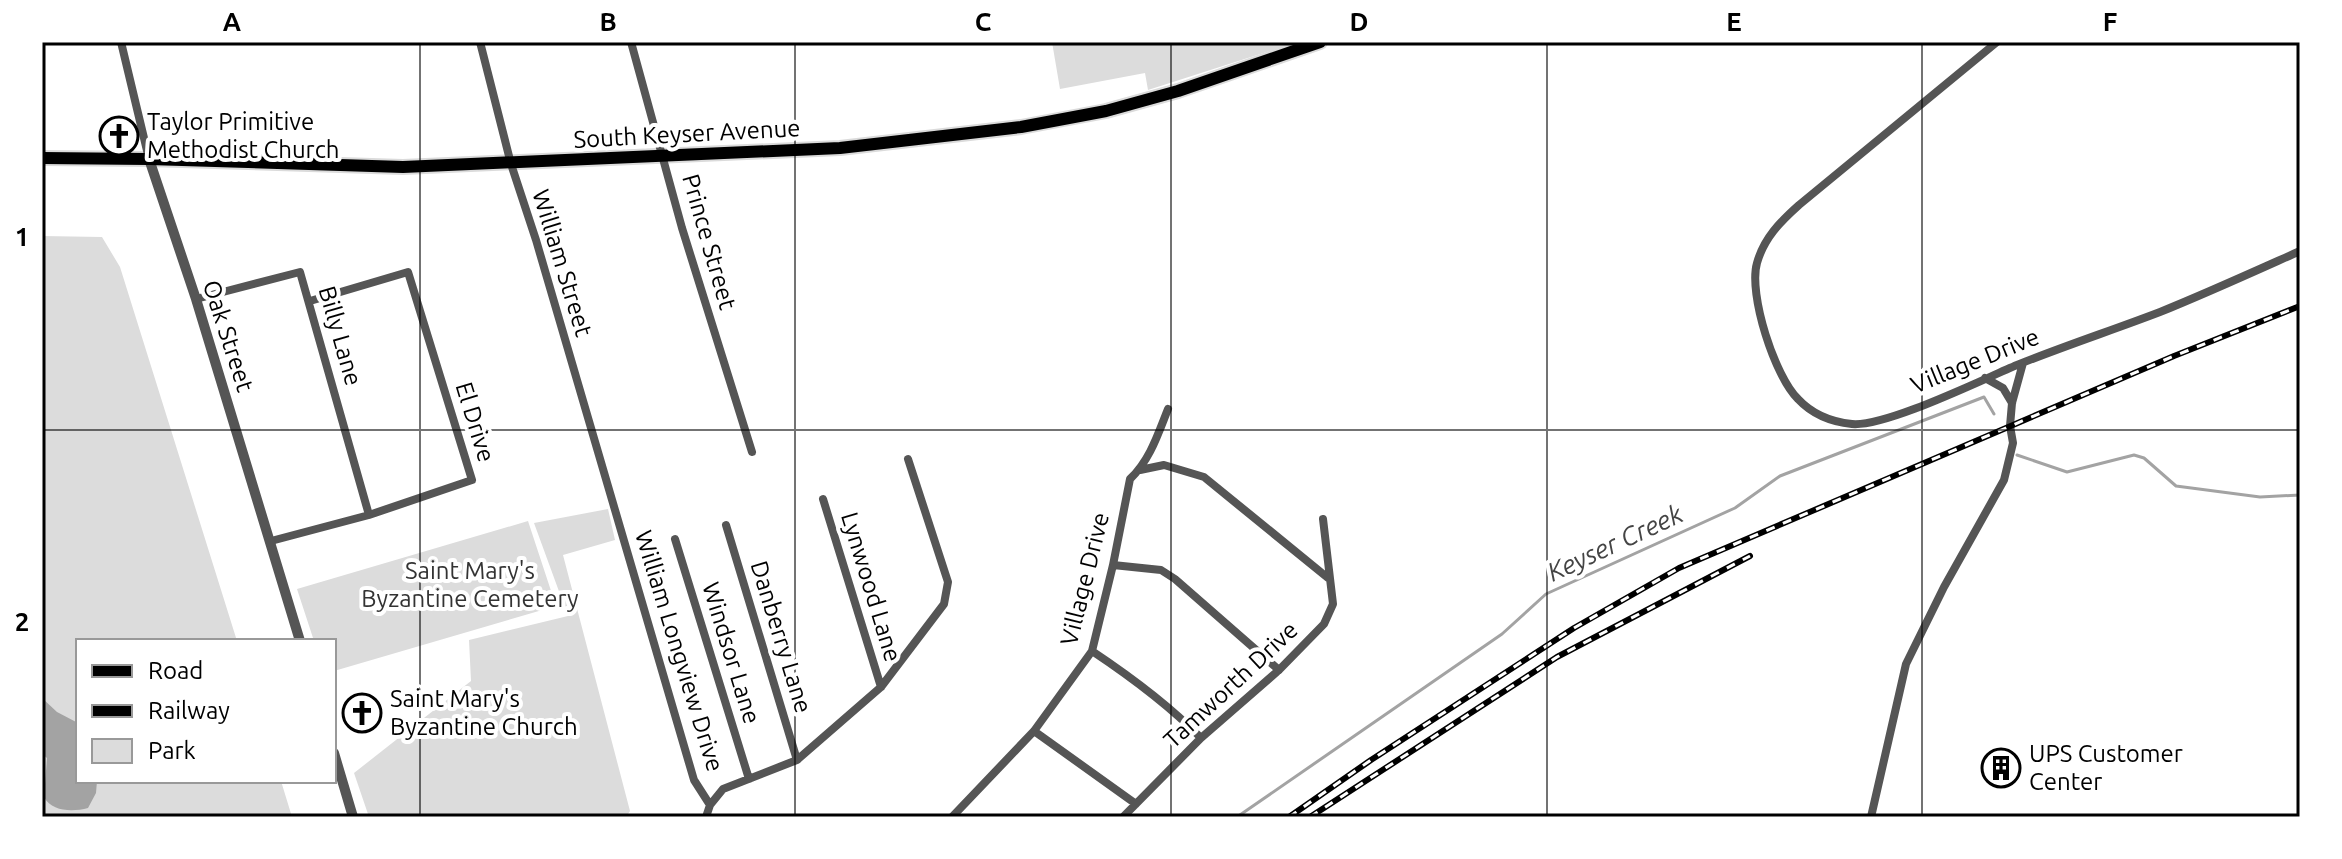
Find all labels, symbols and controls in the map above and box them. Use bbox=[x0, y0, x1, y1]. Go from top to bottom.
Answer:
text: A bbox=[223, 7, 242, 36]
text: B bbox=[599, 7, 617, 36]
text: C bbox=[975, 7, 992, 36]
text: D bbox=[1350, 7, 1368, 36]
text: E bbox=[1726, 7, 1742, 36]
text: F bbox=[2103, 7, 2117, 36]
place label: Taylor Primitive Methodist Church bbox=[147, 108, 340, 163]
street label: South Keyser Avenue bbox=[573, 114, 801, 153]
church icon: Taylor Primitive Methodist Church bbox=[98, 115, 140, 157]
street label: Prince Street bbox=[677, 171, 742, 313]
street label: William Street bbox=[527, 186, 598, 340]
text: 1 bbox=[15, 222, 29, 251]
street label: Oak Street bbox=[198, 277, 259, 396]
street label: Billy Lane bbox=[313, 283, 368, 389]
street label: Village Drive bbox=[1907, 323, 2043, 399]
street label: El Drive bbox=[451, 379, 500, 465]
water label: Keyser Creek bbox=[1542, 498, 1688, 587]
street label: Lynwood Lane bbox=[836, 509, 907, 665]
street label: Village Drive bbox=[1055, 510, 1114, 648]
street label: William Longview Drive bbox=[630, 527, 729, 775]
park label: Saint Mary's Byzantine Cemetery bbox=[361, 557, 579, 612]
street label: Danberry Lane bbox=[746, 558, 817, 716]
street label: Windsor Lane bbox=[697, 579, 766, 727]
text: 2 bbox=[15, 607, 29, 636]
street label: Tamworth Drive bbox=[1158, 616, 1303, 753]
legend bbox=[76, 639, 336, 783]
text: Road bbox=[148, 657, 203, 684]
place label: Saint Mary's Byzantine Church bbox=[390, 685, 578, 740]
church icon: Saint Mary's Byzantine Church bbox=[341, 692, 383, 734]
text: Railway bbox=[148, 697, 230, 724]
text: Park bbox=[148, 737, 196, 764]
place label: UPS Customer Center bbox=[2029, 740, 2183, 795]
building icon: UPS Customer Center bbox=[1980, 747, 2022, 789]

